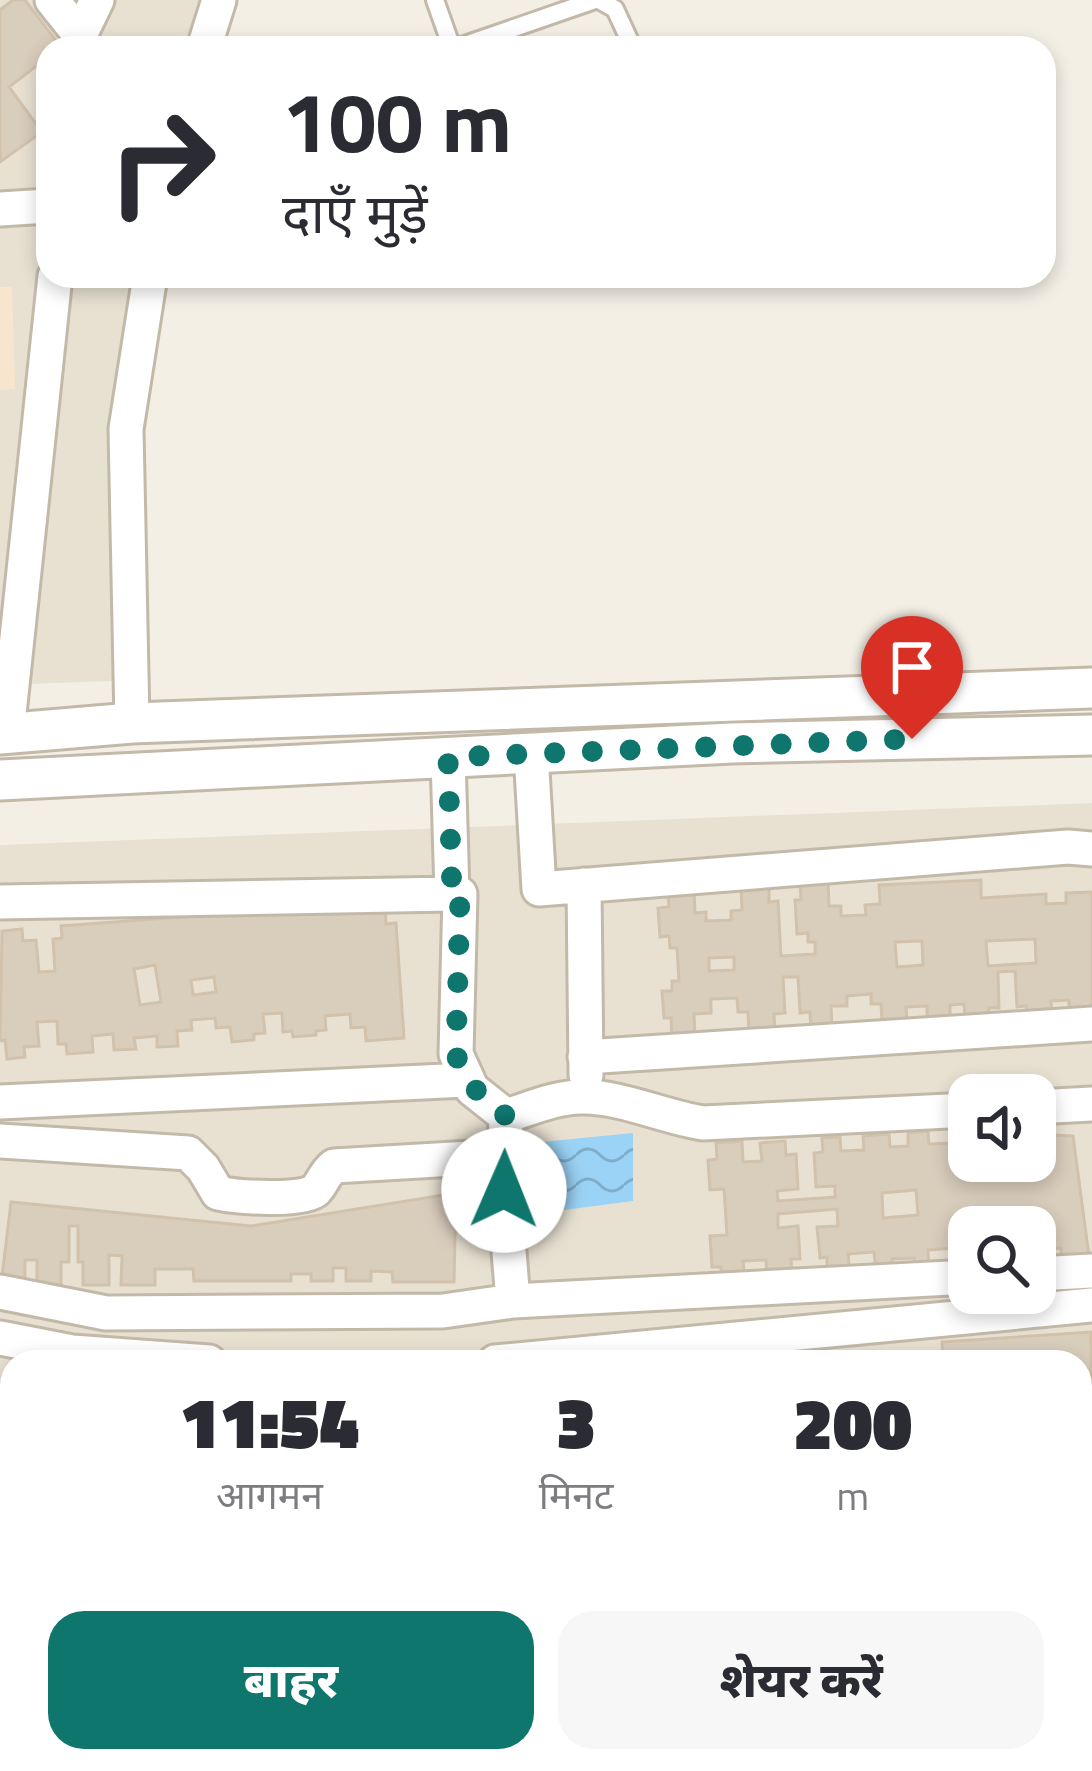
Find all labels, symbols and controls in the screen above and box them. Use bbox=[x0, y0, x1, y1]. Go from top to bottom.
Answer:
text: 100 m bbox=[282, 57, 512, 185]
icon: right bbox=[84, 84, 240, 240]
text: दाएँ मुड़ें bbox=[282, 172, 428, 254]
pin bbox=[861, 616, 963, 739]
icon: arrive bbox=[879, 634, 945, 700]
map controls bbox=[948, 1074, 1056, 1314]
button: sound bbox=[948, 1074, 1056, 1182]
position arrow bbox=[441, 1127, 567, 1253]
button: search bbox=[948, 1206, 1056, 1314]
text: 11:54 bbox=[180, 1366, 359, 1476]
text: 3 bbox=[556, 1366, 596, 1476]
text: 200 bbox=[793, 1367, 912, 1477]
text: आगमन bbox=[216, 1465, 323, 1524]
text: मिनट bbox=[539, 1465, 614, 1524]
text: m bbox=[836, 1466, 869, 1525]
button: बाहर bbox=[48, 1611, 534, 1749]
button: शेयर करें bbox=[558, 1611, 1044, 1749]

